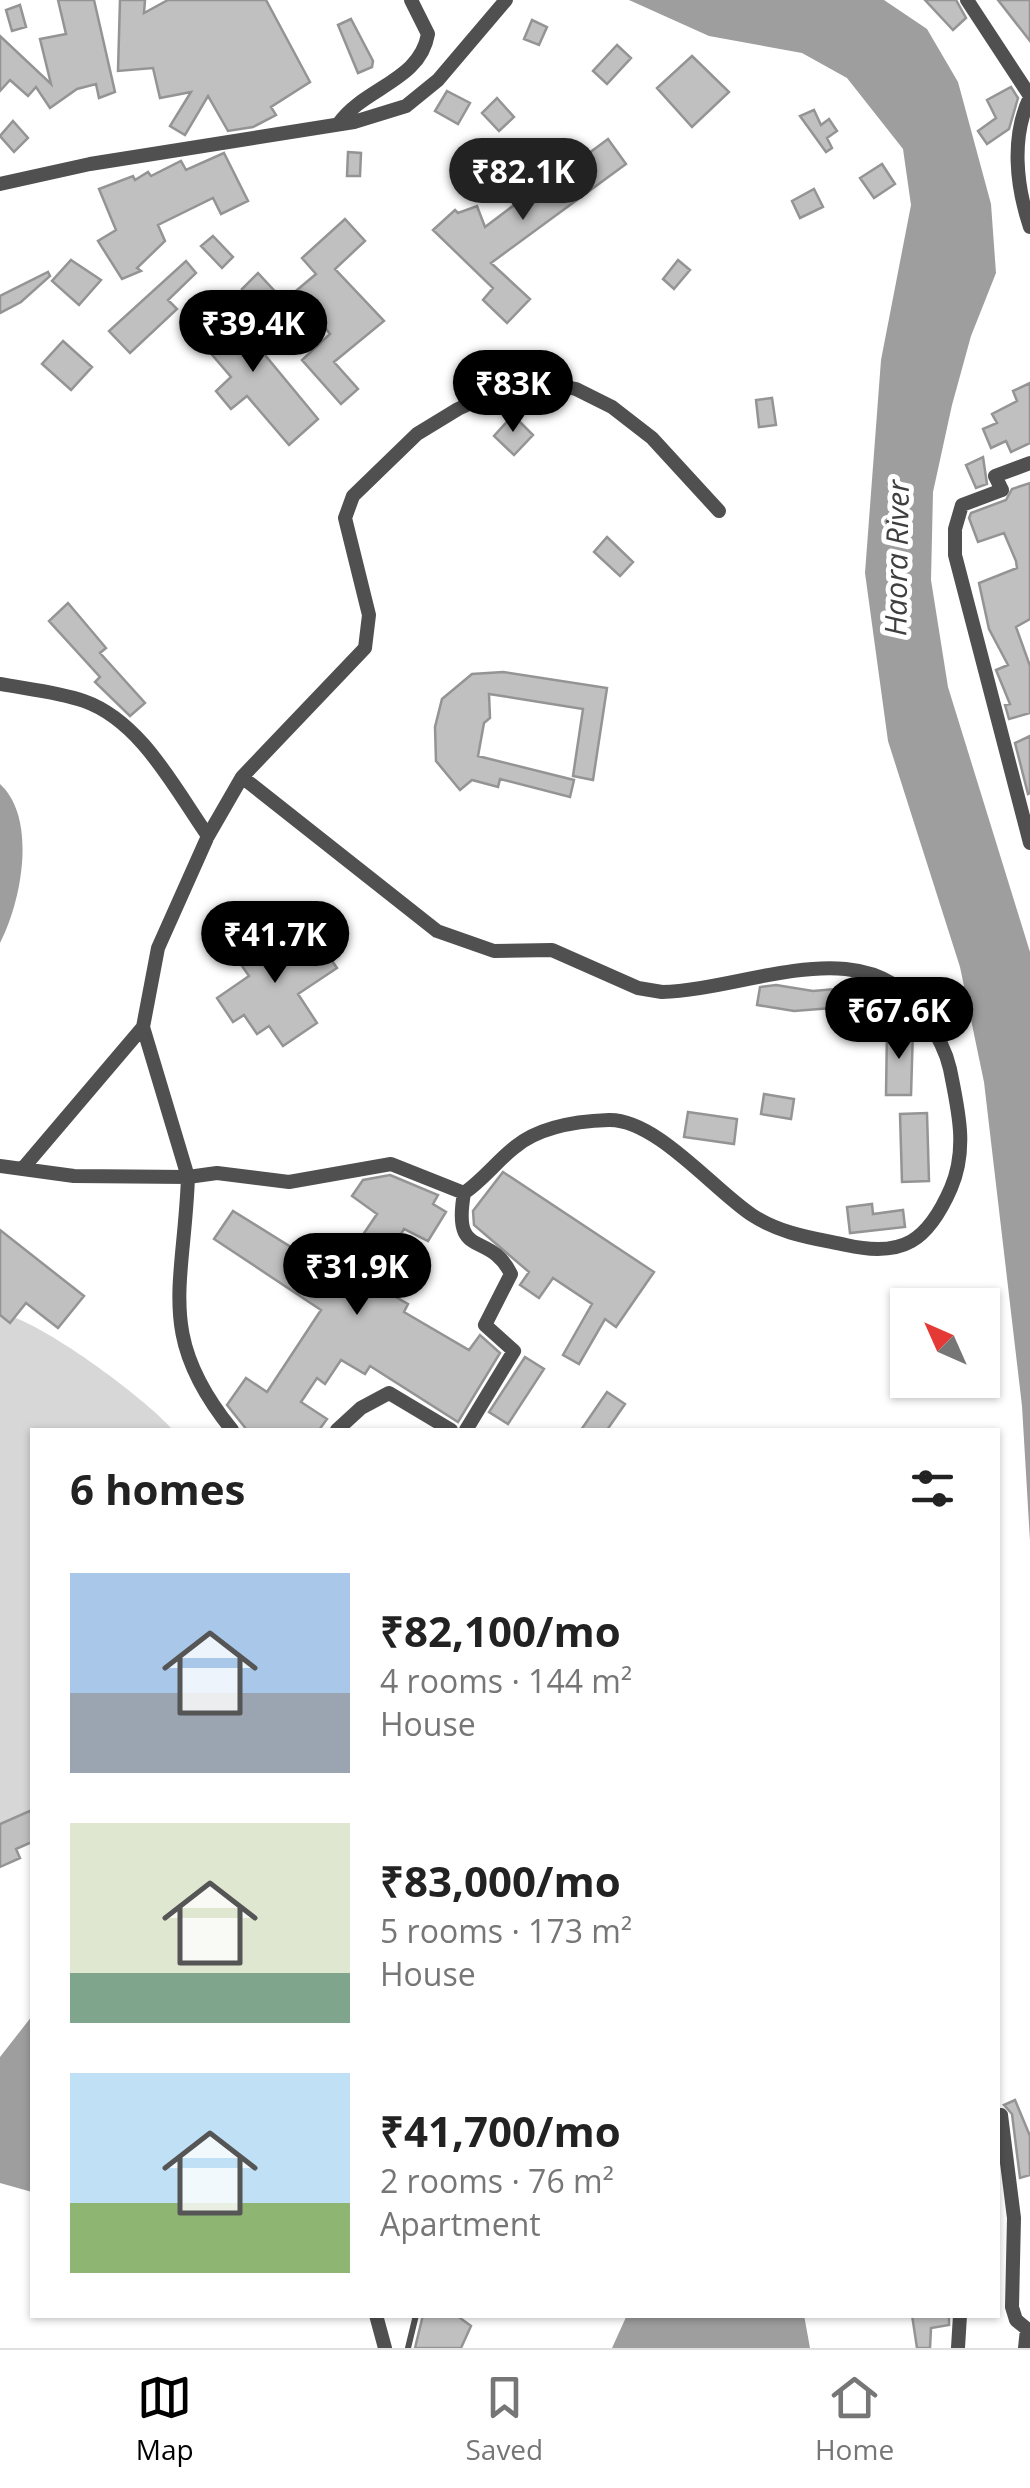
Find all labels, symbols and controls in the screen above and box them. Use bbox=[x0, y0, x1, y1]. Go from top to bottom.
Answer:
pin: ₹82.1K bbox=[442, 138, 604, 223]
text: ₹82.1K bbox=[471, 149, 575, 192]
pin: ₹39.4K bbox=[172, 290, 334, 375]
text: ₹39.4K bbox=[201, 301, 305, 344]
pin: ₹83K bbox=[454, 350, 572, 435]
text: ₹83K bbox=[475, 361, 551, 404]
water label: Haora River bbox=[874, 478, 918, 636]
pin: ₹41.7K bbox=[194, 901, 356, 986]
text: ₹41.7K bbox=[223, 912, 327, 955]
pin: ₹67.6K bbox=[818, 977, 980, 1062]
text: ₹67.6K bbox=[847, 988, 951, 1031]
pin: ₹31.9K bbox=[276, 1233, 438, 1318]
text: ₹31.9K bbox=[305, 1244, 409, 1287]
north arrow bbox=[890, 1288, 1000, 1398]
map controls bbox=[890, 1288, 1000, 1398]
text: 6 homes bbox=[70, 1460, 245, 1517]
icon: filters bbox=[905, 1461, 960, 1516]
text: ₹82,100/mo bbox=[380, 1602, 621, 1659]
icon: home bbox=[150, 1613, 270, 1733]
text: 4 rooms · 144 m² bbox=[380, 1659, 632, 1702]
text: House bbox=[380, 1702, 476, 1745]
text: ₹83,000/mo bbox=[380, 1852, 621, 1909]
icon: home bbox=[150, 1863, 270, 1983]
text: 5 rooms · 173 m² bbox=[380, 1909, 632, 1952]
text: House bbox=[380, 1952, 476, 1995]
text: ₹41,700/mo bbox=[380, 2102, 621, 2159]
icon: home bbox=[150, 2113, 270, 2233]
text: 2 rooms · 76 m² bbox=[380, 2159, 614, 2202]
text: Apartment bbox=[380, 2202, 541, 2245]
tab: Map bbox=[136, 2370, 194, 2468]
tab: Saved bbox=[465, 2370, 543, 2468]
tab: Home bbox=[815, 2370, 894, 2468]

